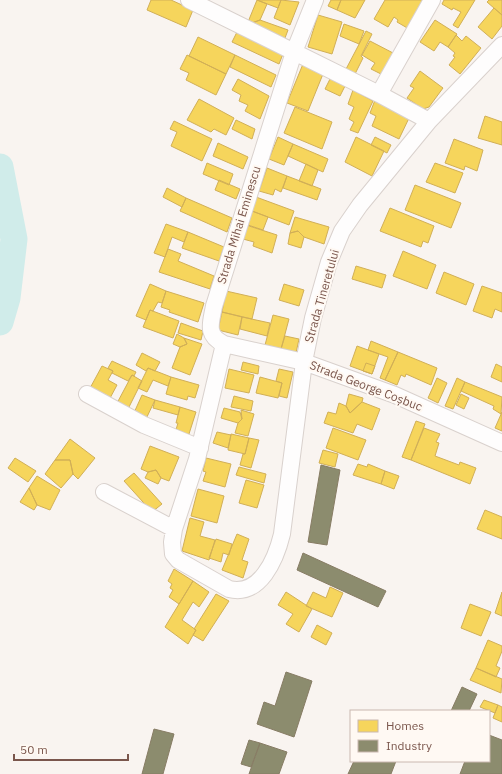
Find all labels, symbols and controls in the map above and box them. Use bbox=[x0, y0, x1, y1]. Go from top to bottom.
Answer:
street label: Strada Mihai Eminescu bbox=[213, 164, 264, 286]
street label: Strada Tineretului bbox=[301, 247, 342, 344]
street label: Strada George Coșbuc bbox=[308, 357, 425, 414]
legend bbox=[350, 710, 490, 762]
text: Homes bbox=[386, 718, 424, 733]
scale bar bbox=[14, 736, 128, 762]
text: Industry bbox=[386, 738, 432, 753]
text: 50 m bbox=[20, 742, 48, 757]

